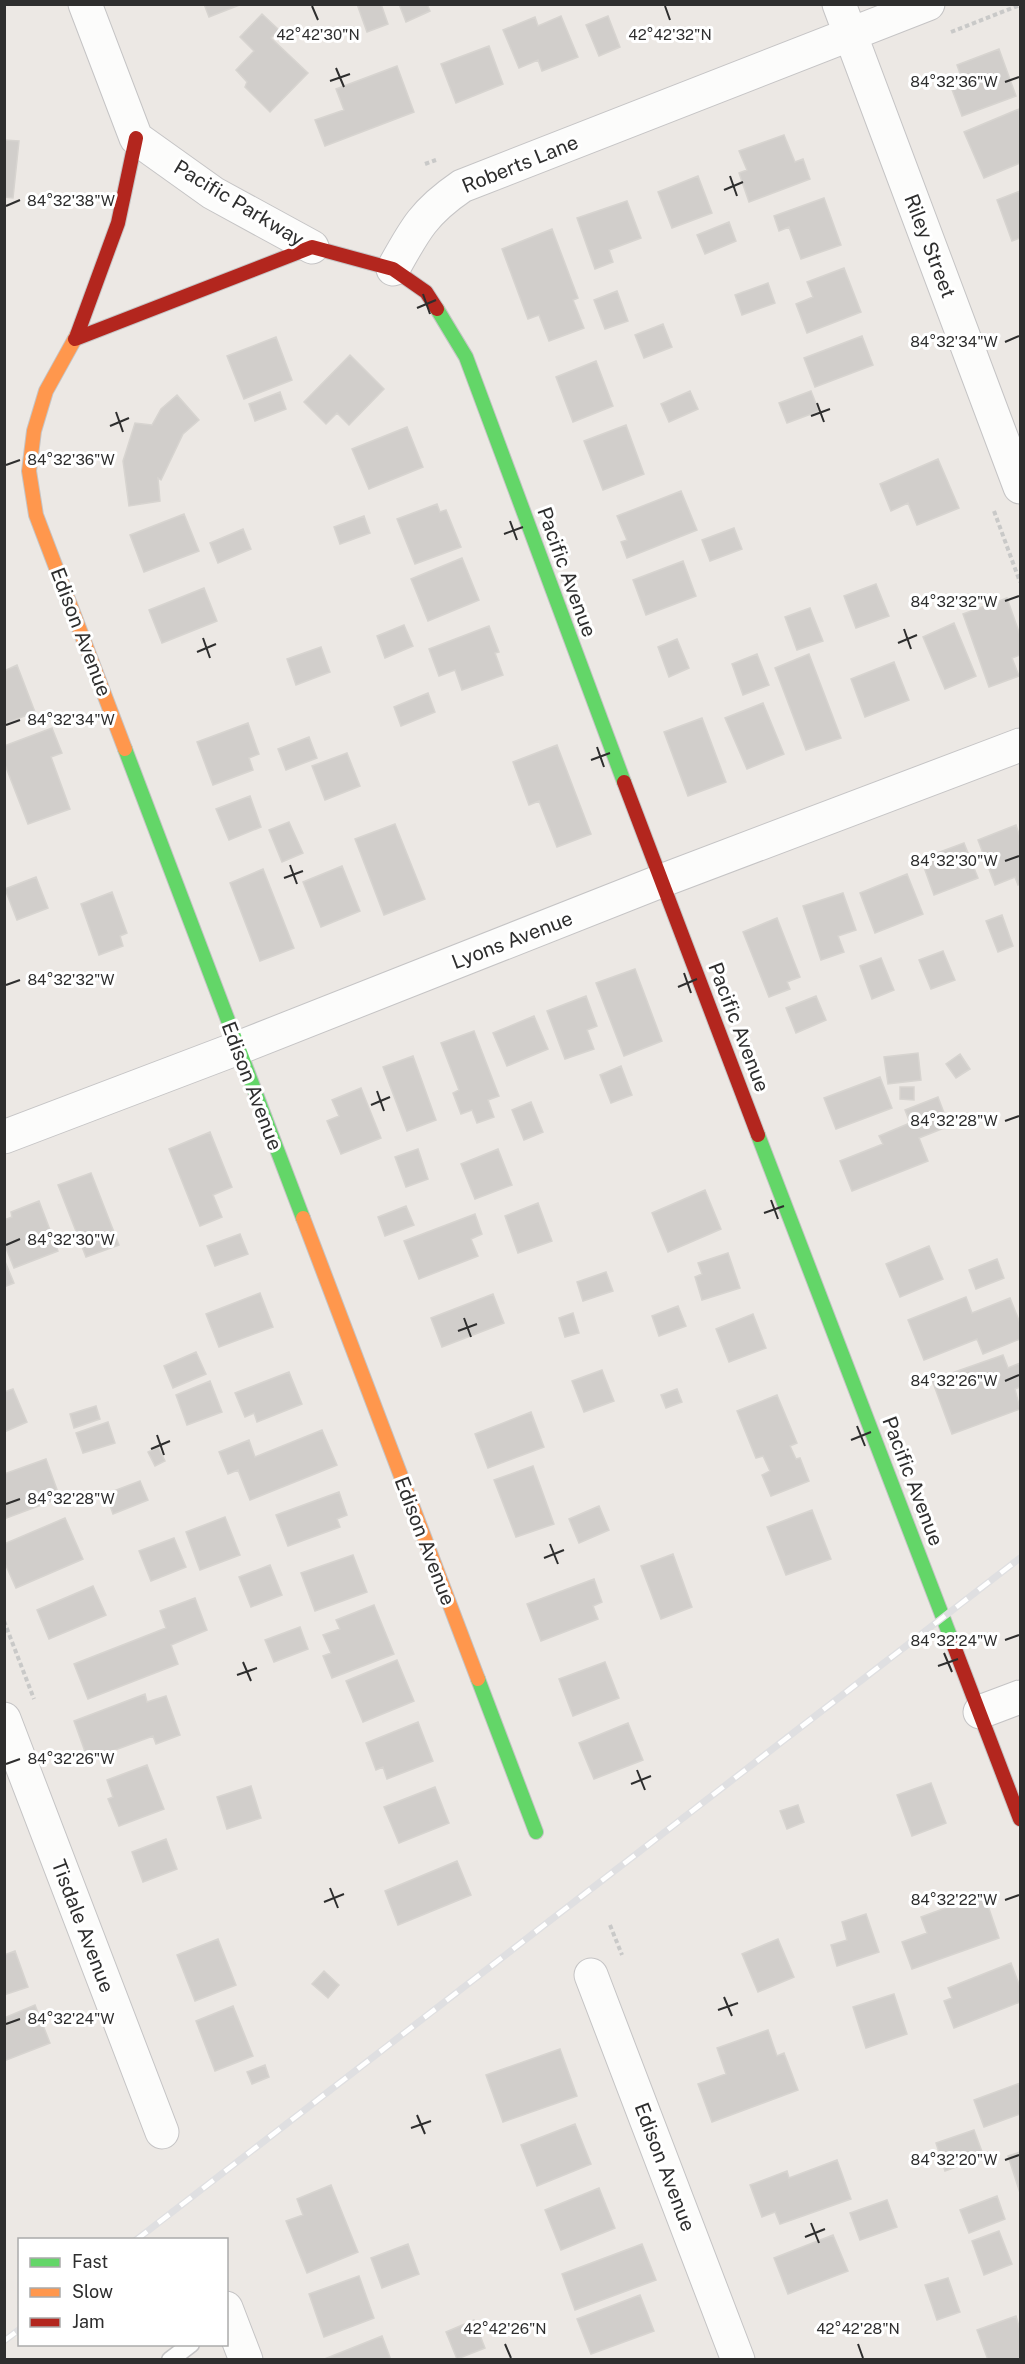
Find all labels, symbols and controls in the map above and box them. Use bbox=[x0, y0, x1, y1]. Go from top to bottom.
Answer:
text: 42°42'30"N bbox=[276, 26, 360, 43]
text: 42°42'32"N bbox=[628, 26, 712, 43]
text: 84°32'36"W bbox=[910, 73, 998, 90]
street label: Roberts Lane bbox=[458, 130, 582, 198]
street label: Pacific Parkway bbox=[170, 155, 309, 251]
street label: Riley Street bbox=[899, 191, 961, 301]
text: 84°32'38"W bbox=[27, 192, 115, 209]
text: 84°32'34"W bbox=[910, 333, 998, 350]
text: 84°32'36"W bbox=[27, 451, 115, 468]
street label: Pacific Avenue bbox=[532, 504, 602, 640]
street label: Edison Avenue bbox=[45, 564, 117, 700]
text: 84°32'32"W bbox=[910, 593, 998, 610]
text: 84°32'34"W bbox=[27, 711, 115, 728]
text: 84°32'30"W bbox=[910, 852, 998, 869]
street label: Lyons Avenue bbox=[448, 906, 576, 974]
street label: Pacific Avenue bbox=[703, 959, 775, 1095]
text: 84°32'32"W bbox=[27, 971, 115, 988]
street label: Edison Avenue bbox=[216, 1018, 288, 1154]
text: 84°32'28"W bbox=[910, 1112, 998, 1129]
text: 84°32'30"W bbox=[27, 1231, 115, 1248]
text: 84°32'26"W bbox=[910, 1372, 998, 1389]
street label: Pacific Avenue bbox=[877, 1413, 949, 1549]
street label: Edison Avenue bbox=[389, 1473, 461, 1609]
text: 84°32'28"W bbox=[27, 1490, 115, 1507]
text: 84°32'24"W bbox=[910, 1632, 998, 1649]
text: 84°32'26"W bbox=[27, 1750, 115, 1767]
street label: Tisdale Avenue bbox=[47, 1856, 119, 1996]
text: 84°32'22"W bbox=[911, 1891, 997, 1908]
text: 84°32'24"W bbox=[27, 2010, 115, 2027]
street label: Edison Avenue bbox=[629, 2099, 701, 2235]
text: 84°32'20"W bbox=[911, 2151, 997, 2168]
legend bbox=[18, 2238, 228, 2346]
text: Fast bbox=[72, 2251, 108, 2272]
text: Slow bbox=[72, 2281, 113, 2302]
text: Jam bbox=[72, 2311, 105, 2332]
text: 42°42'26"N bbox=[463, 2320, 547, 2337]
text: 42°42'28"N bbox=[816, 2320, 900, 2337]

